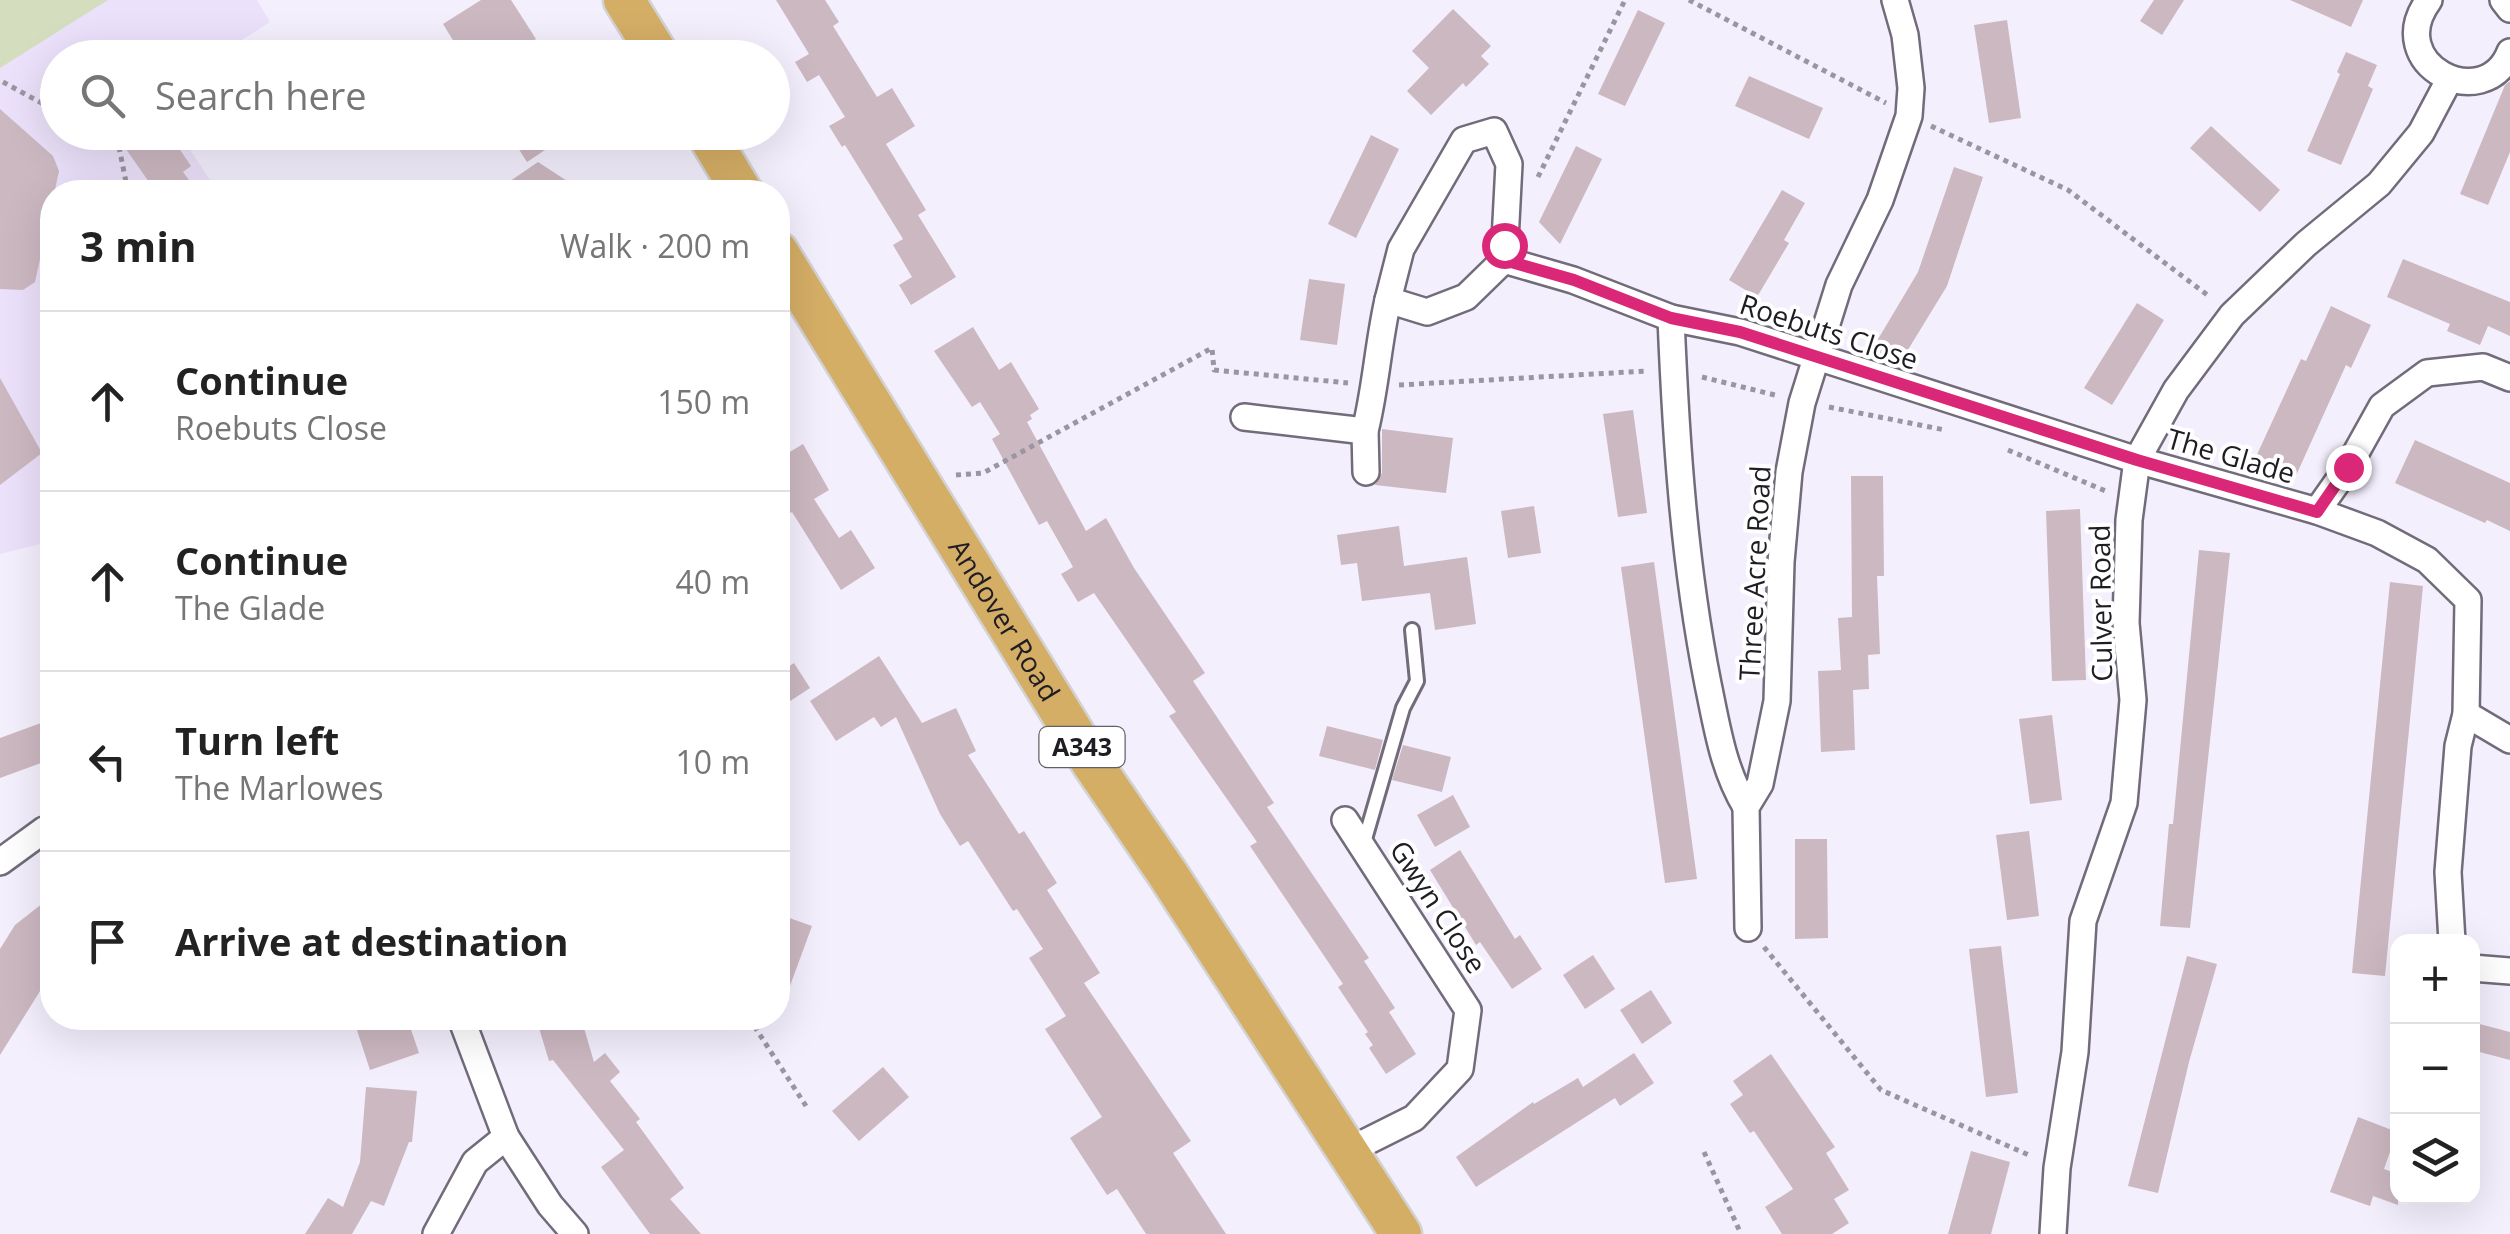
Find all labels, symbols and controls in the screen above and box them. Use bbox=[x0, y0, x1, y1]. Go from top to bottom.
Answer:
search box bbox=[40, 40, 790, 150]
icon: search bbox=[75, 68, 130, 123]
text: Search here bbox=[155, 69, 367, 121]
text: 3 min bbox=[80, 217, 197, 274]
route start bbox=[1482, 223, 1528, 269]
text: Walk · 200 m bbox=[560, 224, 750, 267]
street label: Roebuts Close bbox=[1735, 284, 1923, 378]
text: Continue bbox=[175, 354, 348, 406]
icon: ahead bbox=[80, 374, 135, 429]
text: 150 m bbox=[657, 380, 750, 423]
text: Roebuts Close bbox=[175, 406, 387, 449]
street label: The Glade bbox=[2163, 419, 2300, 491]
route end bbox=[2326, 445, 2372, 491]
street label: Three Acre Road bbox=[1729, 465, 1779, 681]
street label: Culver Road bbox=[2080, 524, 2120, 682]
street label: Andover Road bbox=[941, 531, 1069, 708]
text: Continue bbox=[175, 534, 348, 586]
icon: ahead bbox=[80, 554, 135, 609]
text: 40 m bbox=[675, 560, 750, 603]
text: The Glade bbox=[175, 586, 325, 629]
text: Turn left bbox=[175, 714, 339, 766]
road number: A343 bbox=[1040, 727, 1124, 767]
icon: left bbox=[80, 734, 135, 789]
text: 10 m bbox=[675, 740, 750, 783]
text: The Marlowes bbox=[175, 766, 384, 809]
street label: Gwyn Close bbox=[1382, 833, 1496, 980]
icon: arrive bbox=[80, 914, 135, 969]
text: Arrive at destination bbox=[175, 915, 569, 967]
map controls bbox=[2390, 934, 2480, 1204]
button: + bbox=[2390, 934, 2480, 1024]
button: − bbox=[2390, 1024, 2480, 1114]
button: layers bbox=[2390, 1114, 2480, 1204]

